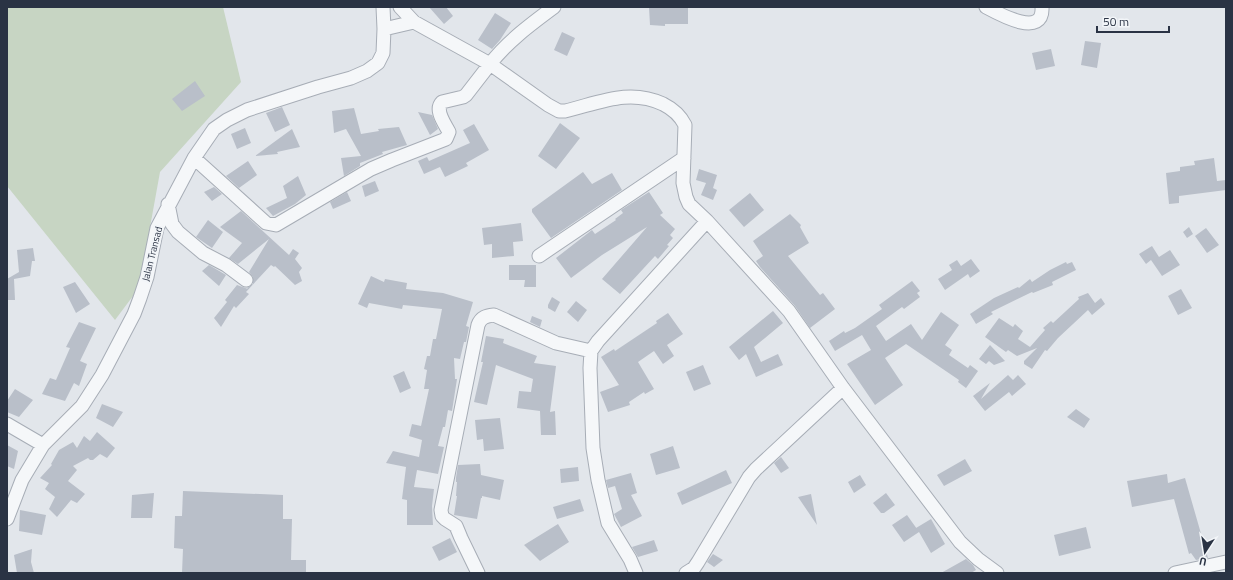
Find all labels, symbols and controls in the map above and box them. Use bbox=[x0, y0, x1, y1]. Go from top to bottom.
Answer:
scale bar bbox=[1097, 8, 1169, 34]
text: 50 m bbox=[1103, 12, 1129, 31]
street label: Jalan Transad bbox=[138, 225, 166, 283]
north arrow bbox=[1185, 532, 1225, 572]
text: U bbox=[1198, 553, 1208, 570]

